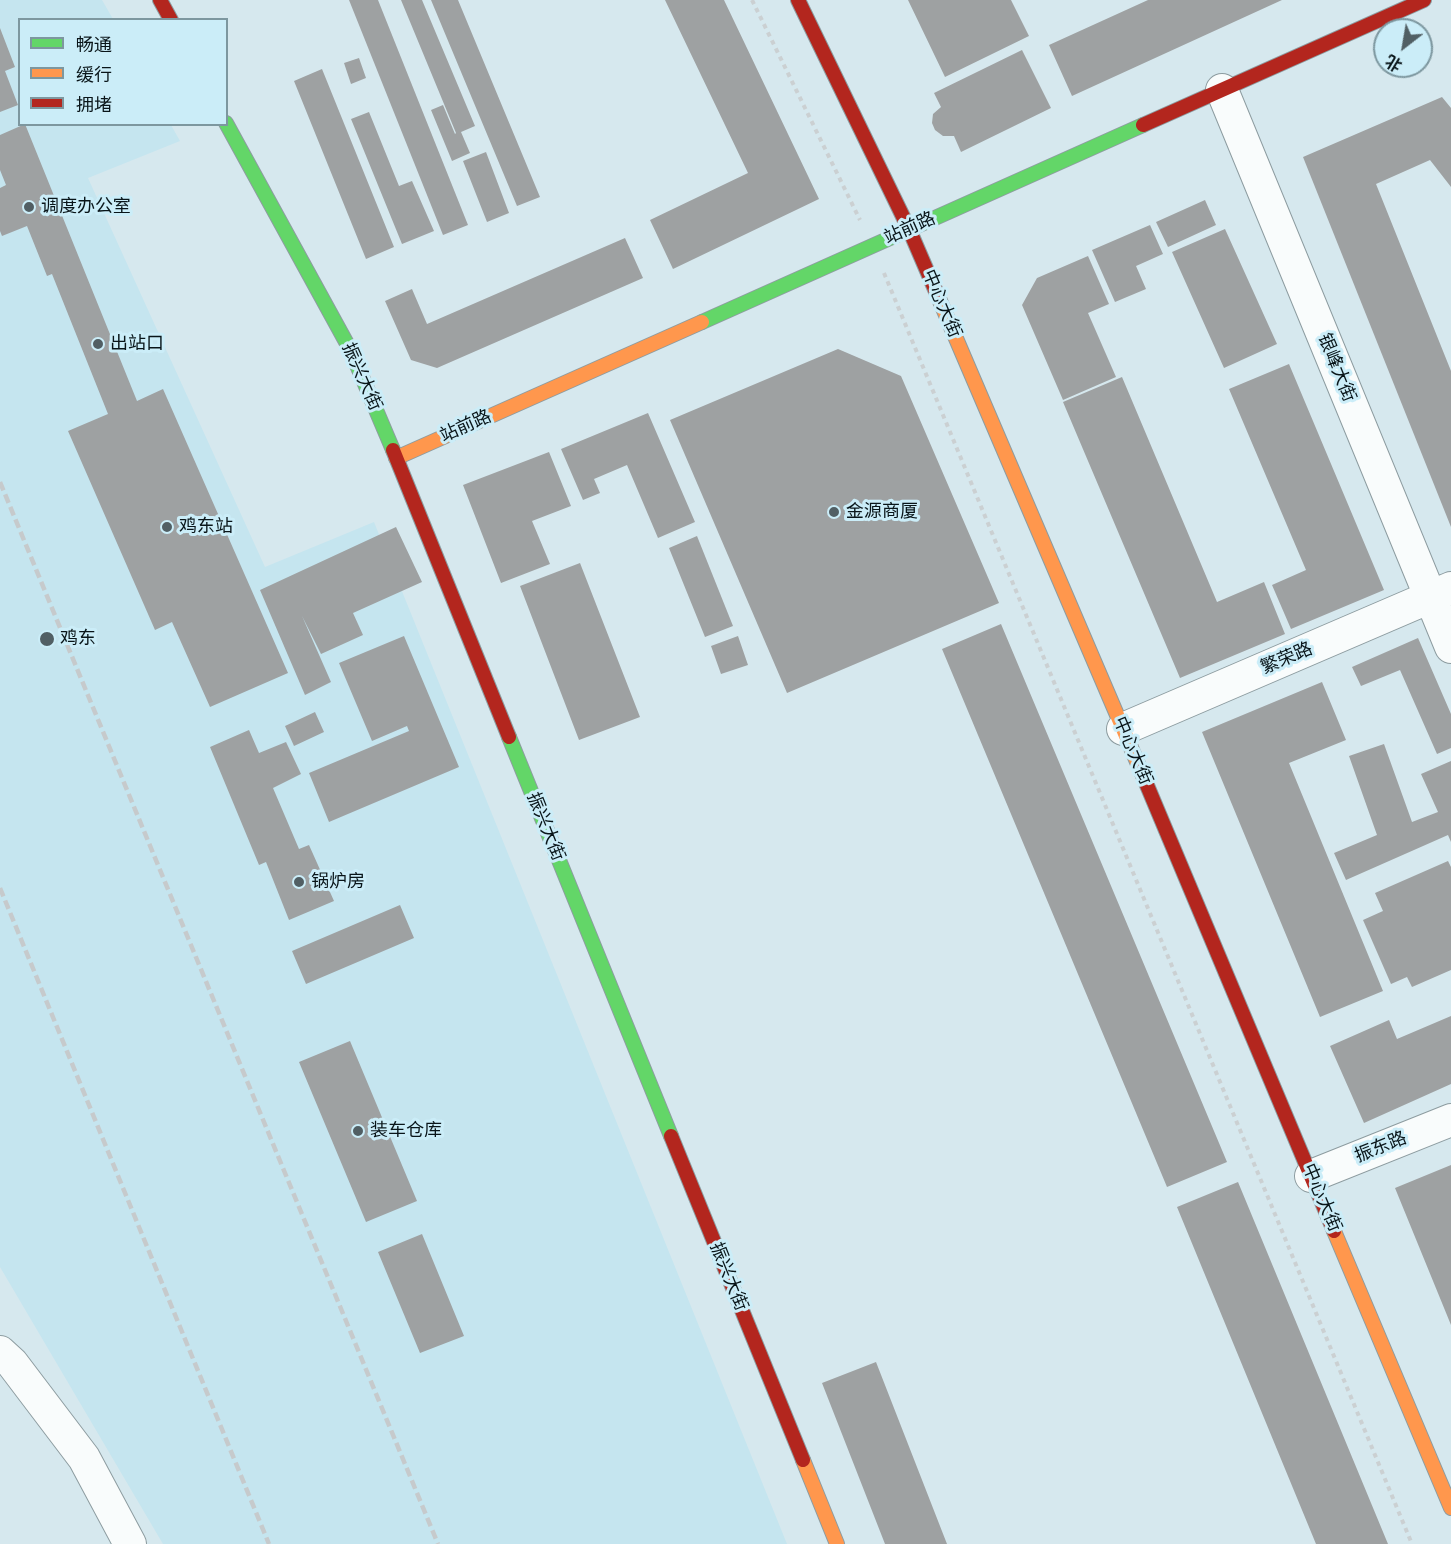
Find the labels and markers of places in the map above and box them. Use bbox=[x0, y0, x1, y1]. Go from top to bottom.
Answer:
place label: 调度办公室 bbox=[41, 196, 131, 218]
marker: 调度办公室 bbox=[22, 200, 36, 214]
place label: 出站口 bbox=[110, 333, 164, 355]
marker: 出站口 bbox=[91, 337, 105, 351]
place label: 金源商厦 bbox=[846, 501, 918, 523]
marker: 金源商厦 bbox=[827, 505, 841, 519]
place label: 鸡东站 bbox=[179, 516, 233, 538]
marker: 鸡东站 bbox=[160, 520, 174, 534]
place label: 鸡东 bbox=[60, 628, 96, 650]
marker: 鸡东 bbox=[38, 630, 56, 648]
place label: 锅炉房 bbox=[311, 871, 365, 893]
marker: 锅炉房 bbox=[292, 875, 306, 889]
place label: 装车仓库 bbox=[370, 1120, 442, 1142]
marker: 装车仓库 bbox=[351, 1124, 365, 1138]

